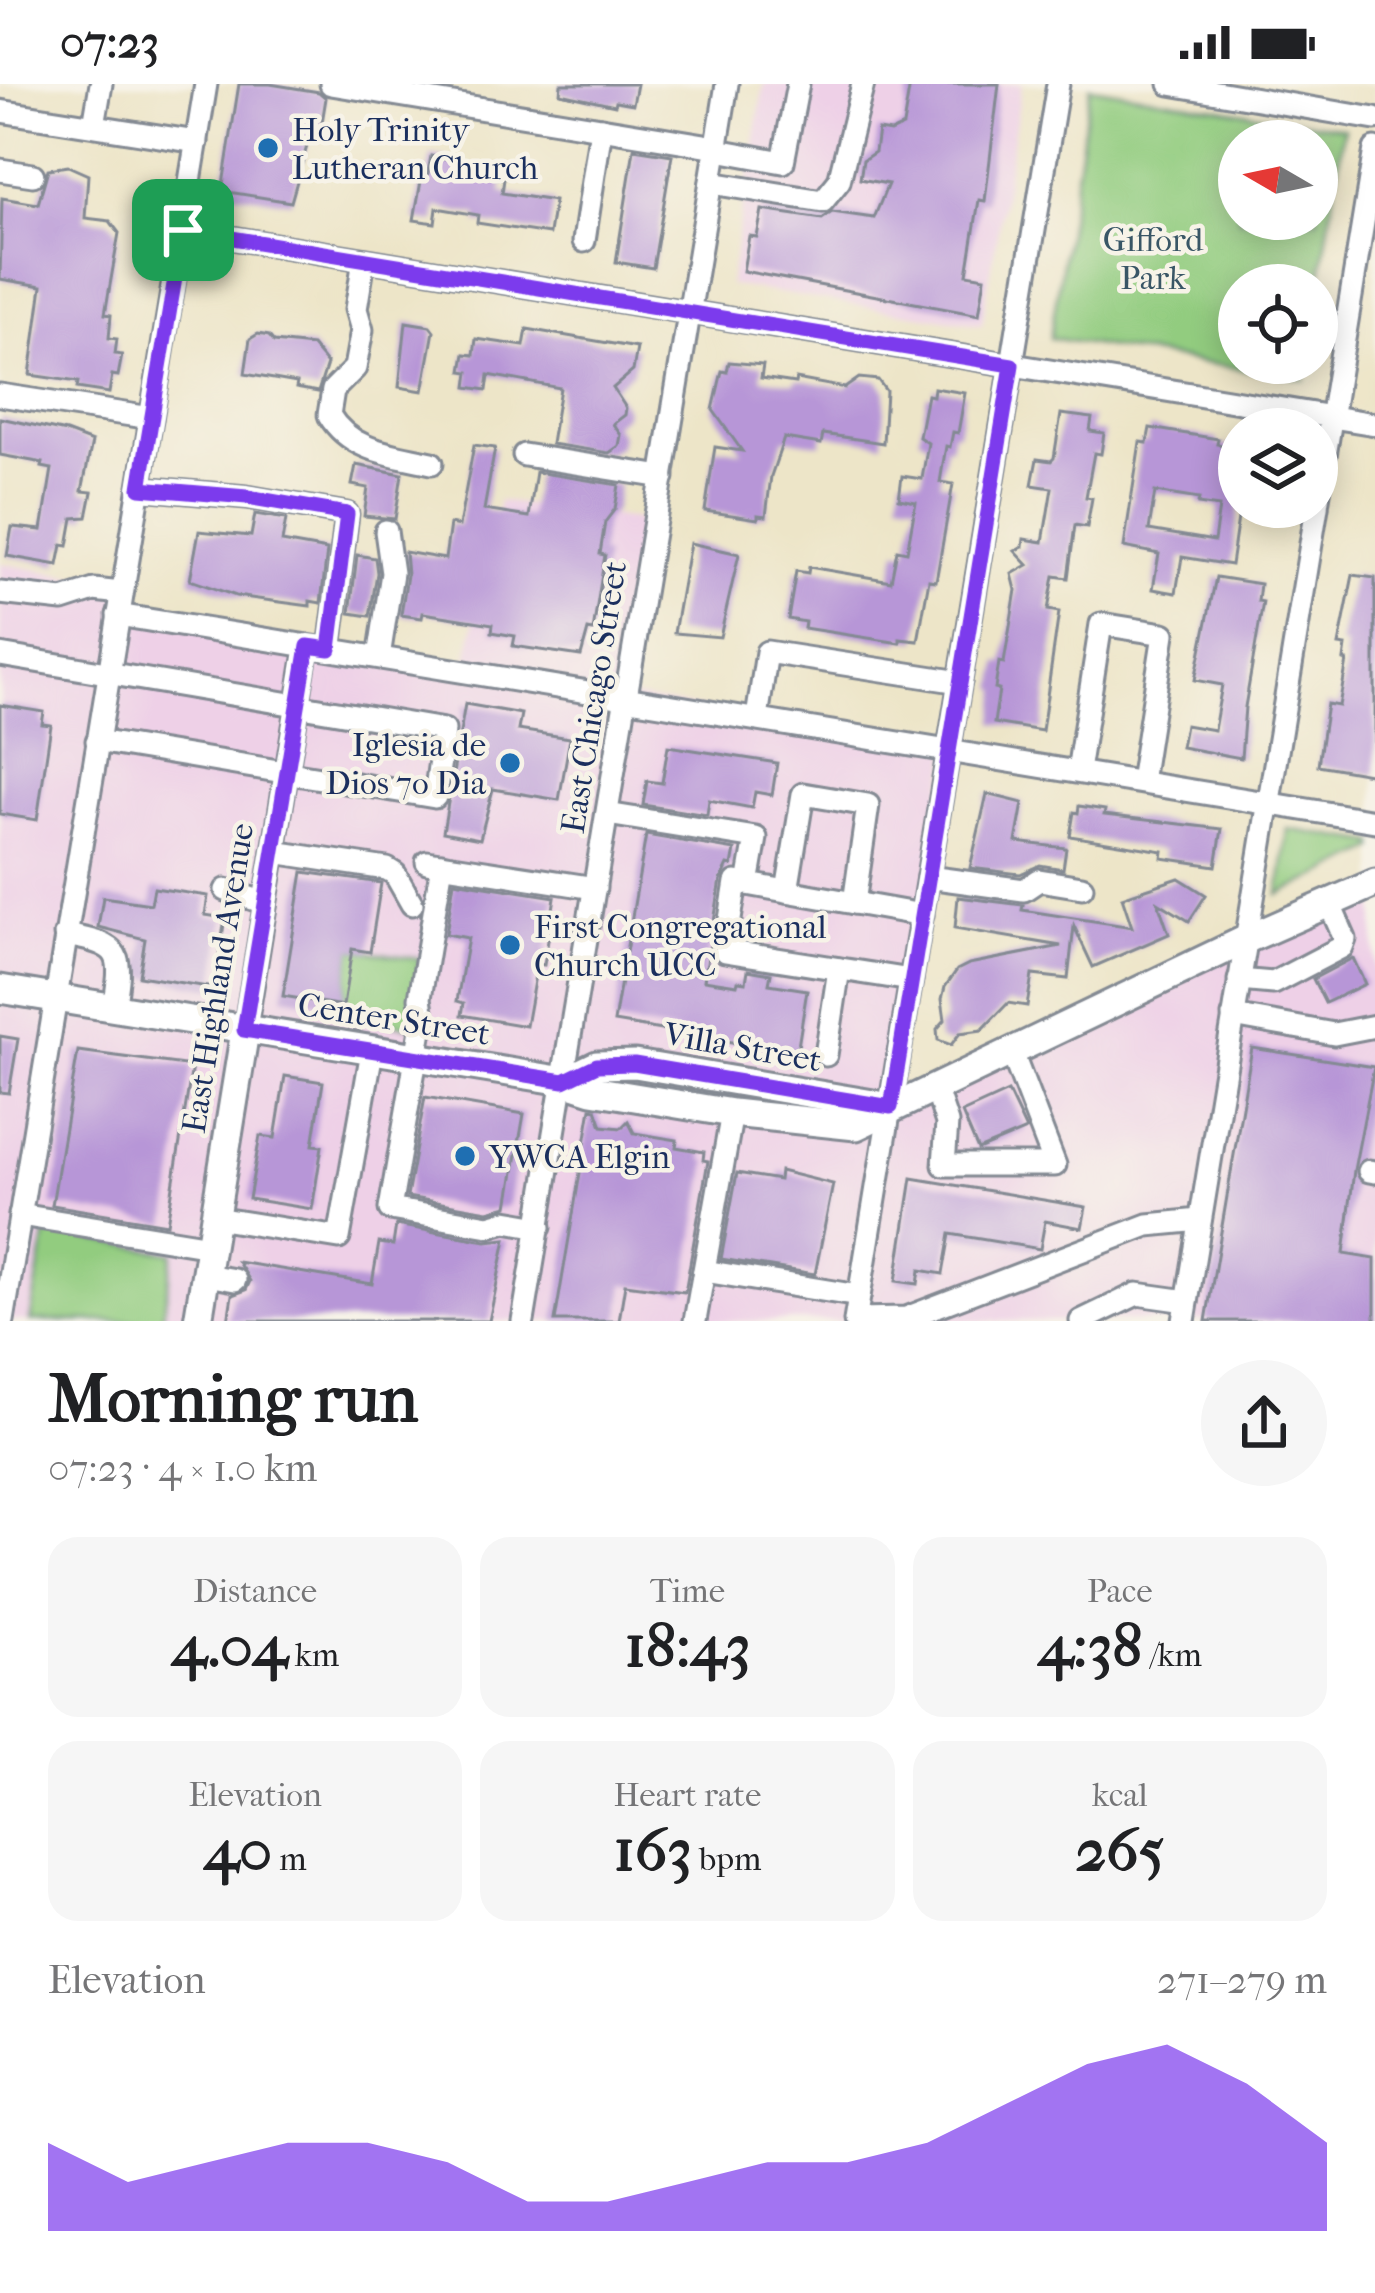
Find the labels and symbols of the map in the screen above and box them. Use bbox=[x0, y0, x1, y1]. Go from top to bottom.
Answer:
place label: Holy Trinity Lutheran Church bbox=[292, 111, 539, 188]
north arrow bbox=[1218, 120, 1338, 240]
marker: Holy Trinity Lutheran Church bbox=[255, 135, 281, 161]
pin bbox=[132, 179, 234, 281]
park label: Gifford Park bbox=[1103, 221, 1204, 298]
street label: East Chicago Street bbox=[554, 558, 635, 836]
place label: Iglesia de Dios 7o Dia bbox=[325, 726, 487, 803]
marker: Iglesia de Dios 7o Dia bbox=[497, 750, 523, 776]
street label: East Highland Avenue bbox=[175, 820, 262, 1136]
place label: First Congregational Church UCC bbox=[534, 908, 827, 985]
marker: First Congregational Church UCC bbox=[497, 932, 523, 958]
street label: Center Street bbox=[295, 985, 493, 1054]
street label: Villa Street bbox=[660, 1014, 825, 1081]
place label: YWCA Elgin bbox=[488, 1138, 670, 1177]
marker: YWCA Elgin bbox=[452, 1143, 478, 1169]

